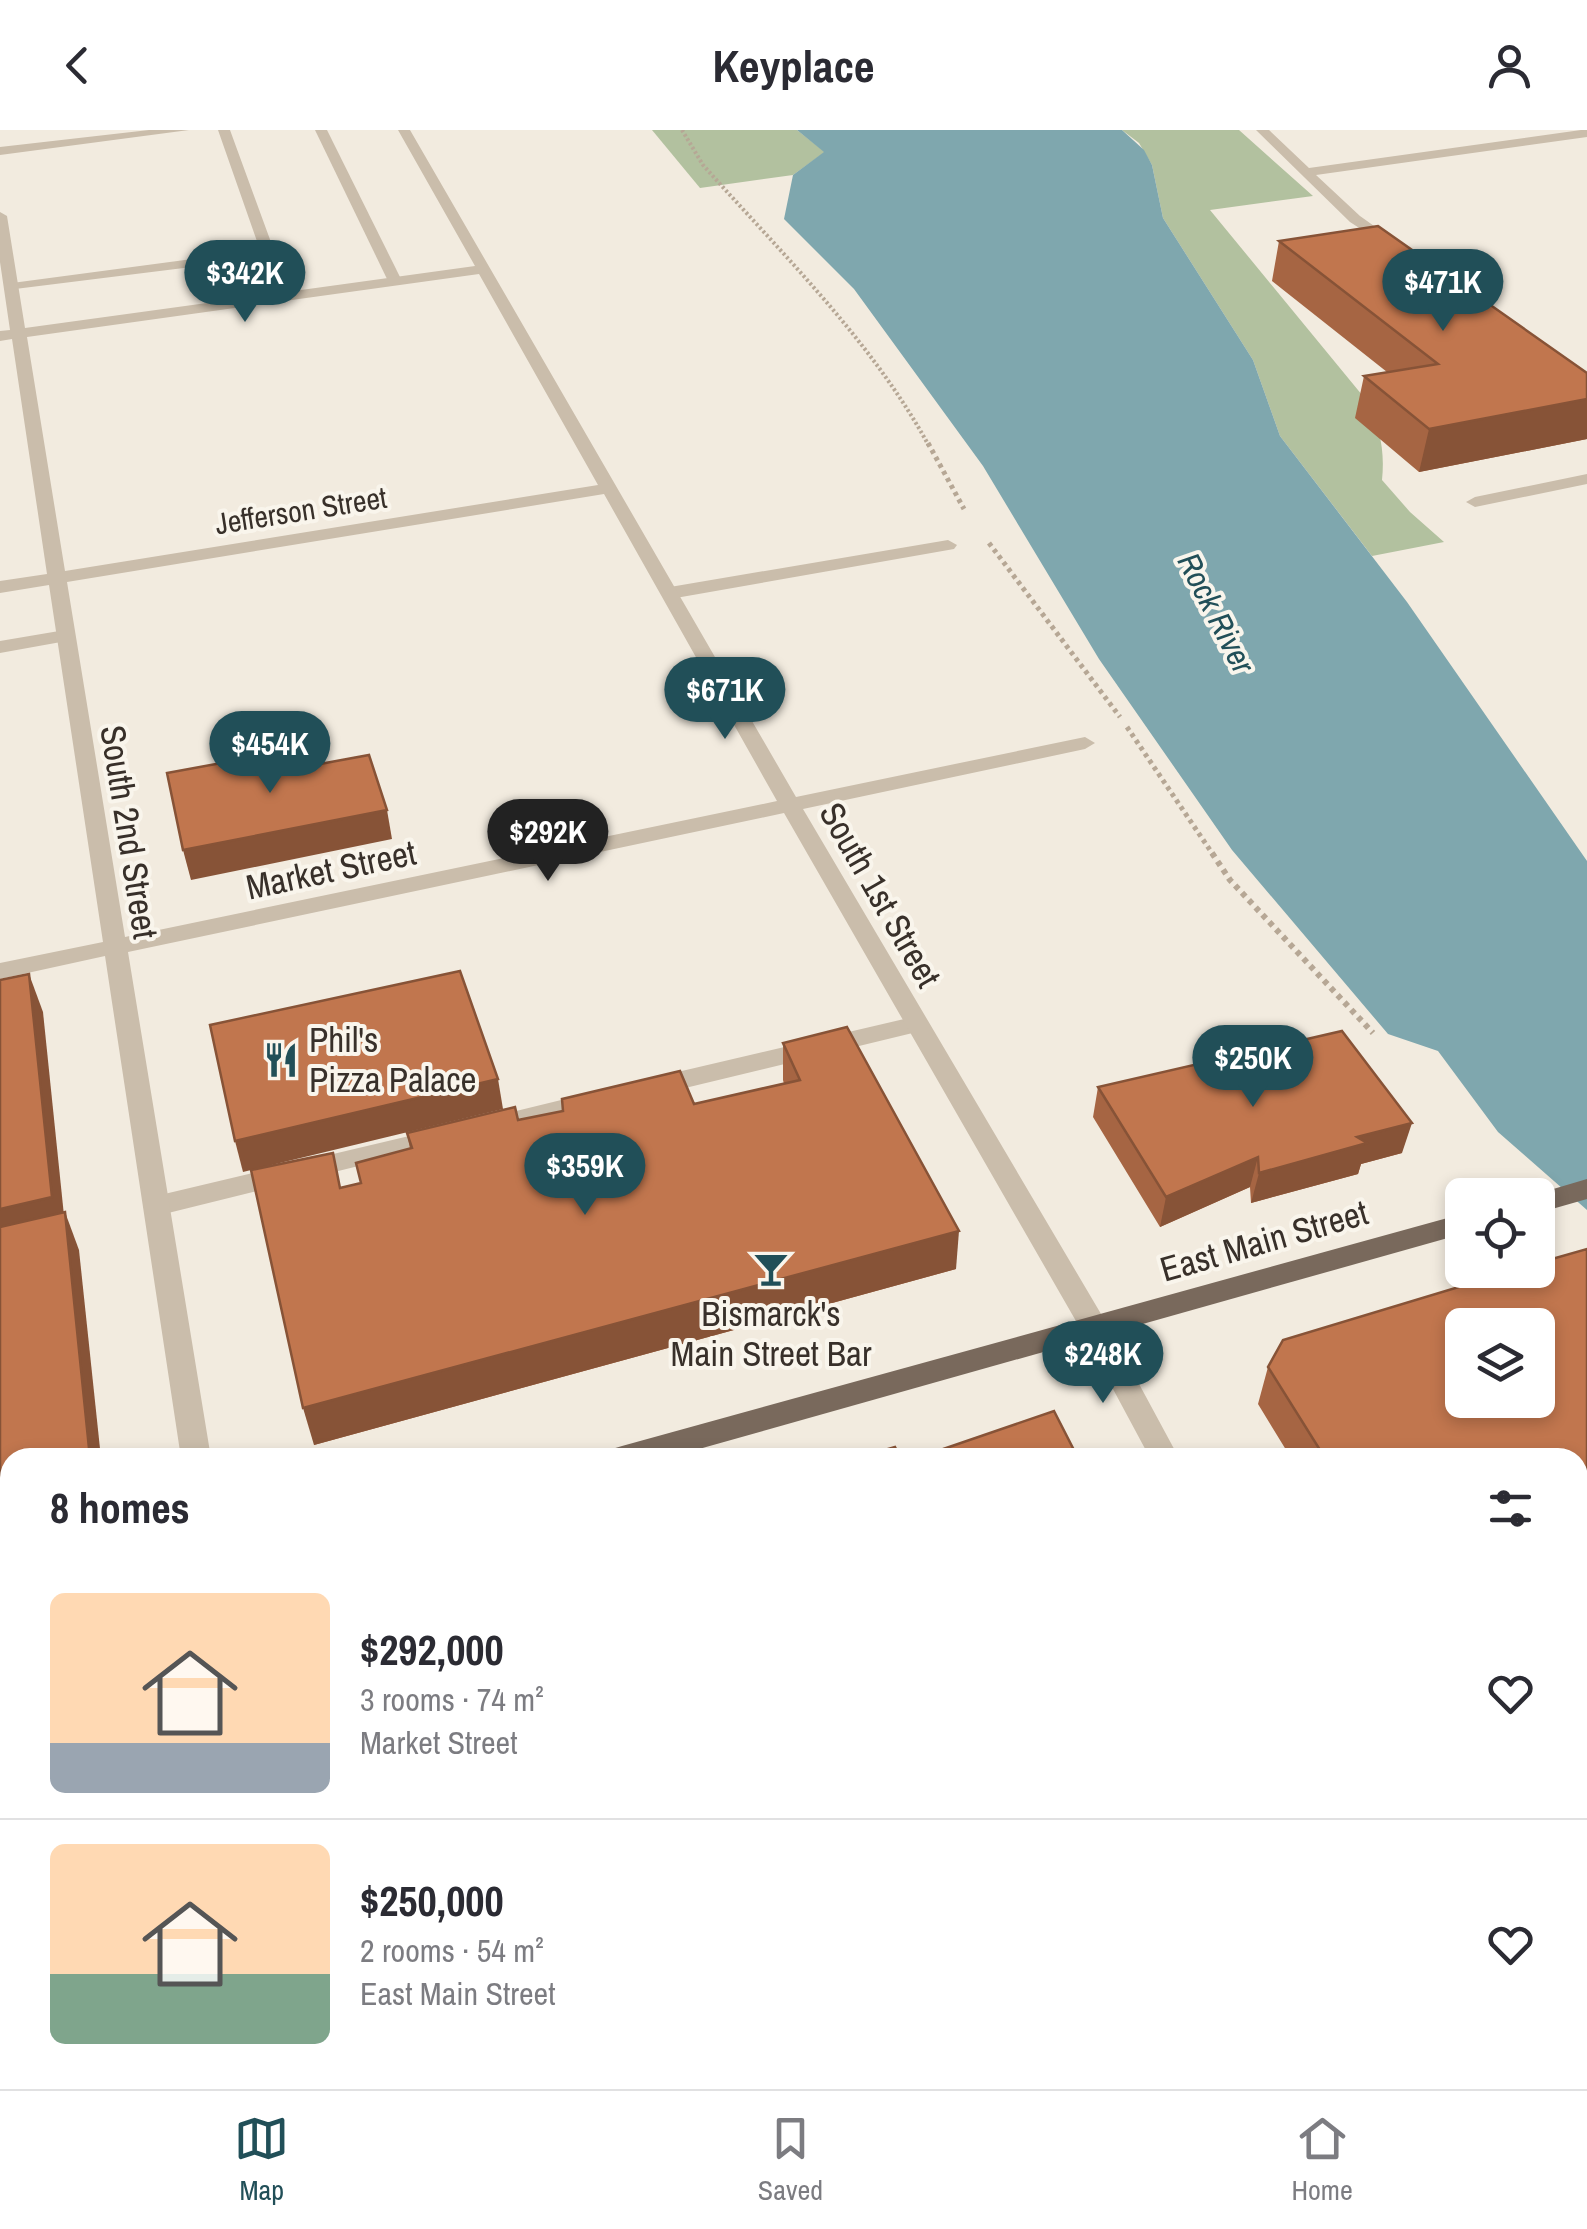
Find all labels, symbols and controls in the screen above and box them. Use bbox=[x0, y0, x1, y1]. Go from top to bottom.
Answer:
text: Keyplace bbox=[712, 35, 875, 96]
icon: back bbox=[50, 38, 105, 93]
icon: person bbox=[1482, 38, 1537, 93]
pin: $342K bbox=[175, 240, 315, 325]
pin: $471K bbox=[1373, 249, 1513, 334]
text: $342K bbox=[206, 251, 284, 294]
text: $471K bbox=[1404, 260, 1482, 303]
street label: Jefferson Street bbox=[212, 477, 390, 543]
water label: Rock River bbox=[1168, 545, 1266, 681]
pin: $671K bbox=[655, 657, 795, 742]
text: $671K bbox=[686, 668, 764, 711]
pin: $454K bbox=[200, 711, 340, 796]
street label: South 2nd Street bbox=[89, 722, 170, 942]
text: $454K bbox=[231, 722, 309, 765]
street label: South 1st Street bbox=[809, 794, 952, 996]
pin: $292K bbox=[478, 799, 618, 884]
text: $292K bbox=[509, 810, 587, 853]
street label: Market Street bbox=[242, 829, 420, 910]
place label: Phil's Pizza Palace bbox=[309, 1016, 477, 1103]
pin: $250K bbox=[1183, 1025, 1323, 1110]
text: $250K bbox=[1214, 1036, 1292, 1079]
restaurant icon: Phil's Pizza Palace bbox=[262, 1041, 300, 1079]
pin: $359K bbox=[515, 1133, 655, 1218]
text: $359K bbox=[546, 1144, 624, 1187]
map controls bbox=[1445, 1178, 1555, 1418]
button: locate bbox=[1445, 1178, 1555, 1288]
street label: East Main Street bbox=[1155, 1188, 1373, 1293]
bar icon: Bismarck's Main Street Bar bbox=[752, 1250, 790, 1288]
place label: Bismarck's Main Street Bar bbox=[670, 1290, 872, 1377]
button: layers bbox=[1445, 1308, 1555, 1418]
pin: $248K bbox=[1033, 1321, 1173, 1406]
text: $248K bbox=[1064, 1332, 1142, 1375]
text: 8 homes bbox=[50, 1480, 190, 1536]
icon: filters bbox=[1483, 1481, 1538, 1536]
text: $292,000 bbox=[360, 1622, 504, 1678]
icon: home bbox=[130, 1633, 250, 1753]
icon: heart bbox=[1483, 1666, 1538, 1721]
text: 3 rooms · 74 m² bbox=[360, 1678, 544, 1721]
text: Market Street bbox=[360, 1721, 518, 1764]
text: $250,000 bbox=[360, 1873, 504, 1929]
icon: home bbox=[130, 1884, 250, 2004]
icon: heart bbox=[1483, 1917, 1538, 1972]
text: 2 rooms · 54 m² bbox=[360, 1929, 544, 1972]
text: East Main Street bbox=[360, 1972, 555, 2015]
tab: Map bbox=[234, 2111, 289, 2209]
tab: Saved bbox=[758, 2111, 823, 2209]
tab: Home bbox=[1291, 2111, 1353, 2209]

